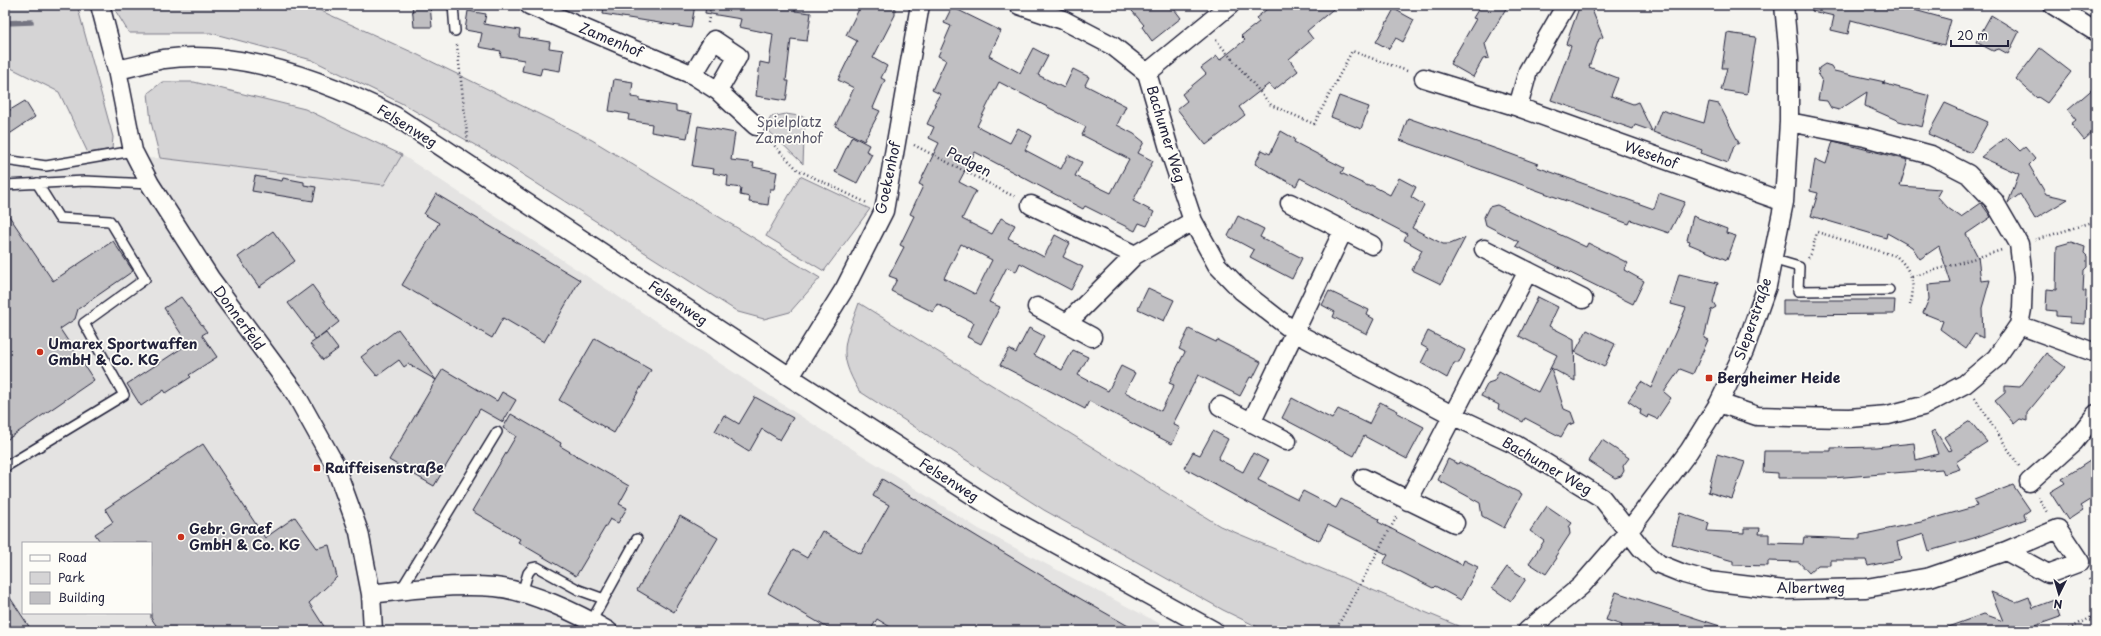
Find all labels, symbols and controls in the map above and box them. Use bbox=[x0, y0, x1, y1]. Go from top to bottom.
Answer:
street label: Zamenhof bbox=[576, 17, 648, 63]
scale bar bbox=[1951, 22, 2008, 48]
text: 20 m bbox=[1957, 26, 1988, 44]
street label: Bachumer Weg bbox=[1142, 83, 1191, 185]
street label: Felsenweg bbox=[373, 99, 442, 152]
park label: Spielplatz Zamenhof bbox=[755, 111, 824, 148]
street label: Wesehof bbox=[1621, 135, 1682, 174]
street label: Goekenhof bbox=[870, 138, 906, 216]
street label: Padgen bbox=[943, 141, 995, 182]
street label: Felsenweg bbox=[644, 275, 712, 330]
street label: Sleperstraße bbox=[1729, 275, 1776, 363]
street label: Donnerfeld bbox=[209, 281, 270, 354]
place label: Umarex Sportwaffen GmbH & Co. KG bbox=[48, 333, 198, 370]
marker: Umarex Sportwaffen GmbH & Co. KG bbox=[35, 347, 45, 357]
place label: Bergheimer Heide bbox=[1717, 367, 1841, 388]
marker: Bergheimer Heide bbox=[1704, 373, 1714, 383]
street label: Bachumer Weg bbox=[1499, 431, 1596, 500]
street label: Felsenweg bbox=[915, 452, 983, 507]
place label: Raiffeisenstraße bbox=[325, 457, 444, 478]
marker: Raiffeisenstraße bbox=[312, 463, 322, 473]
place label: Gebr. Graef GmbH & Co. KG bbox=[189, 518, 301, 555]
marker: Gebr. Graef GmbH & Co. KG bbox=[176, 532, 186, 542]
legend bbox=[22, 542, 152, 614]
text: Road bbox=[58, 548, 87, 566]
text: Park bbox=[58, 568, 85, 586]
north arrow bbox=[2039, 574, 2079, 614]
street label: Albertweg bbox=[1777, 577, 1845, 598]
text: Building bbox=[58, 588, 105, 606]
text: N bbox=[2053, 596, 2063, 613]

